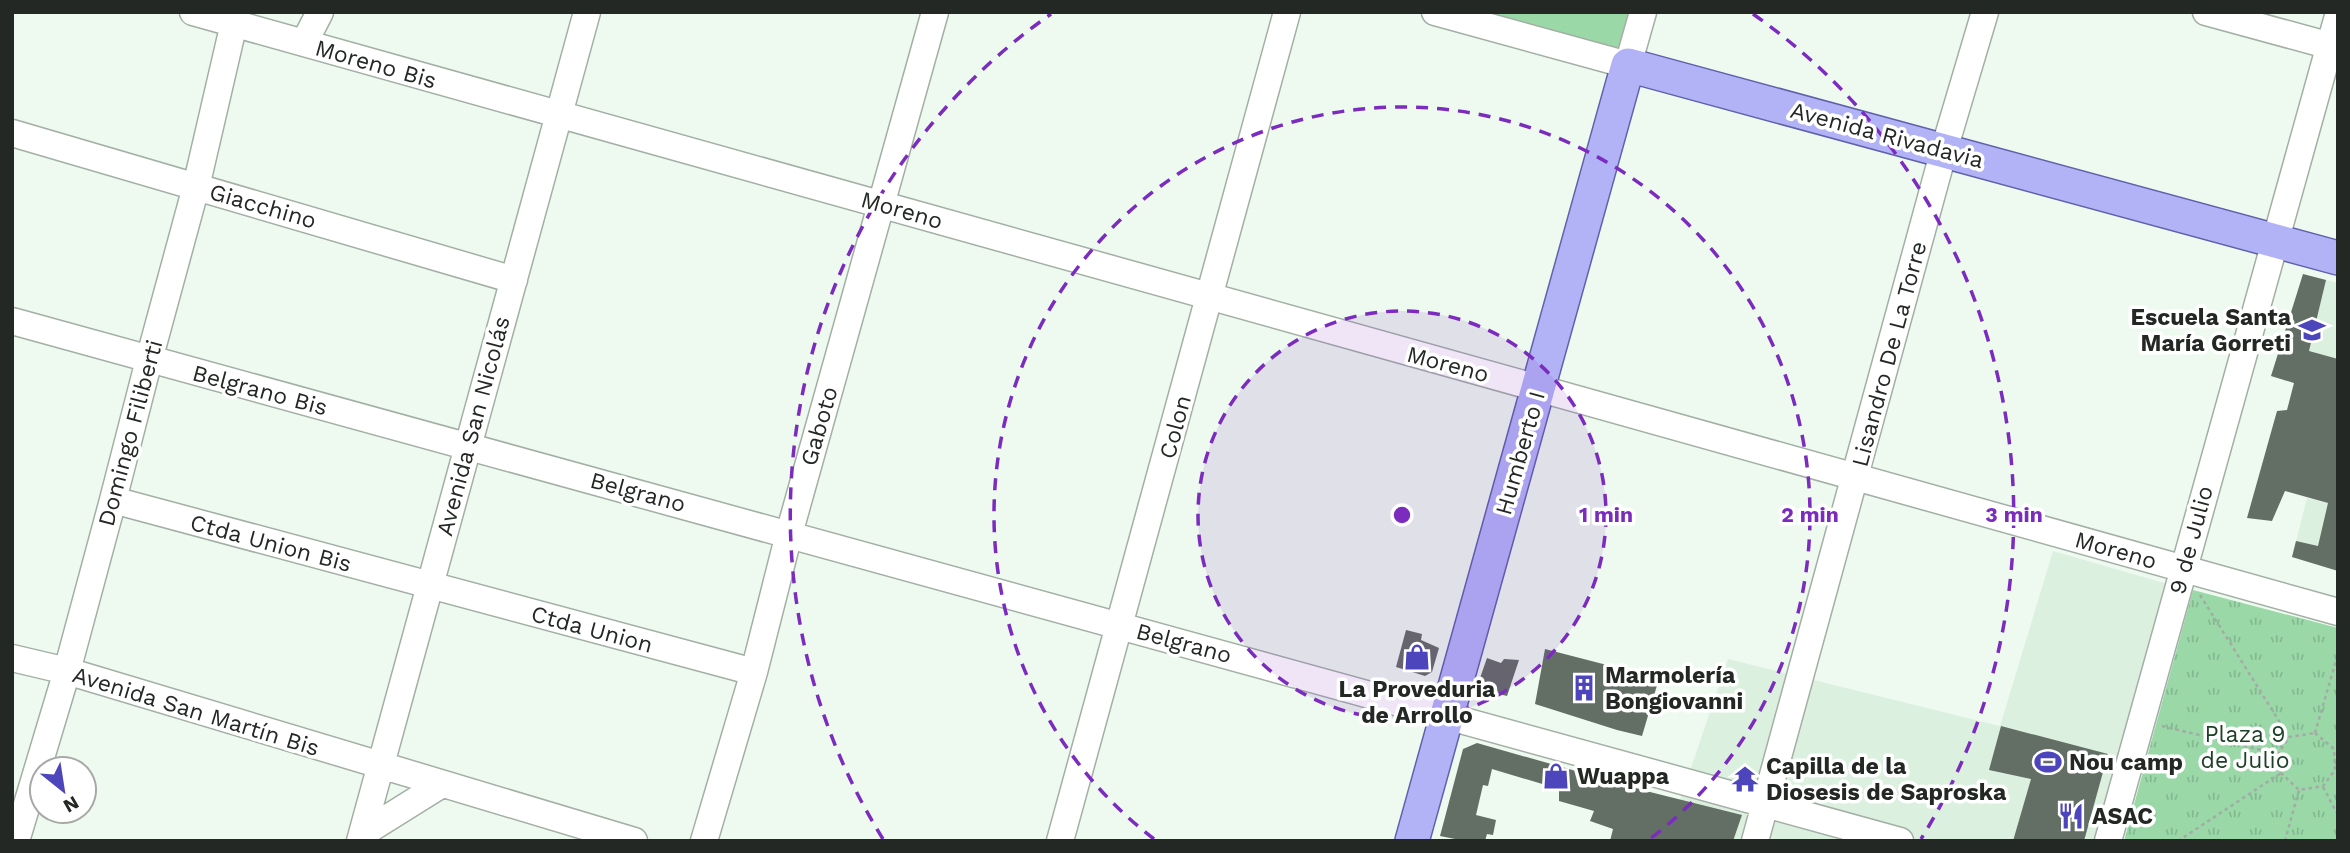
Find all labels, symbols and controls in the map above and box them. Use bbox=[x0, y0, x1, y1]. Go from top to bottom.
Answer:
street label: Moreno Bis bbox=[312, 34, 440, 95]
street label: Avenida Rivadavia bbox=[1787, 97, 1986, 174]
street label: Giacchino bbox=[206, 178, 319, 235]
street label: Moreno bbox=[858, 186, 946, 235]
street label: Lisandro De La Torre bbox=[1846, 238, 1933, 470]
place label: Escuela Santa María Gorreti bbox=[2131, 304, 2292, 357]
street label: Avenida San Nicolás bbox=[431, 313, 516, 539]
school or university icon: Escuela Santa María Gorreti bbox=[2297, 315, 2327, 345]
street label: Domingo Filiberti bbox=[93, 337, 168, 529]
street label: Moreno bbox=[1404, 341, 1492, 388]
street label: Belgrano Bis bbox=[189, 359, 330, 421]
street label: Gaboto bbox=[795, 383, 844, 469]
street label: Humberto I bbox=[1490, 388, 1551, 518]
street label: Colon bbox=[1154, 392, 1197, 462]
street label: Belgrano bbox=[587, 467, 689, 518]
street label: 9 de Julio bbox=[2164, 483, 2219, 597]
text: 1 min bbox=[1579, 502, 1633, 527]
text: 2 min bbox=[1781, 502, 1839, 527]
text: 3 min bbox=[1985, 502, 2043, 527]
centre of rings bbox=[1390, 503, 1414, 527]
street label: Ctda Union Bis bbox=[187, 509, 354, 578]
street label: Moreno bbox=[2072, 526, 2160, 575]
street label: Ctda Union bbox=[528, 600, 656, 659]
street label: Belgrano bbox=[1133, 618, 1235, 669]
shop icon: La Proveduria de Arrollo bbox=[1402, 642, 1432, 672]
street label: Avenida San Martín Bis bbox=[69, 661, 323, 762]
place label: Marmolería Bongiovanni bbox=[1605, 662, 1743, 715]
building icon: Marmolería Bongiovanni bbox=[1569, 673, 1599, 703]
place label: La Proveduria de Arrollo bbox=[1339, 676, 1496, 729]
park label: Plaza 9 de Julio bbox=[2201, 721, 2289, 774]
sports icon: Nou camp bbox=[2033, 747, 2063, 777]
place label: Nou camp bbox=[2069, 749, 2183, 776]
place label: Capilla de la Diosesis de Saproska bbox=[1766, 753, 2007, 806]
north arrow bbox=[28, 755, 98, 825]
shop icon: Wuappa bbox=[1541, 761, 1571, 791]
place label: Wuappa bbox=[1577, 763, 1670, 790]
temple icon: Capilla de la Diosesis de Saproska bbox=[1730, 764, 1760, 794]
text: N bbox=[59, 791, 83, 818]
restaurant icon: ASAC bbox=[2056, 801, 2086, 831]
place label: ASAC bbox=[2092, 803, 2153, 830]

